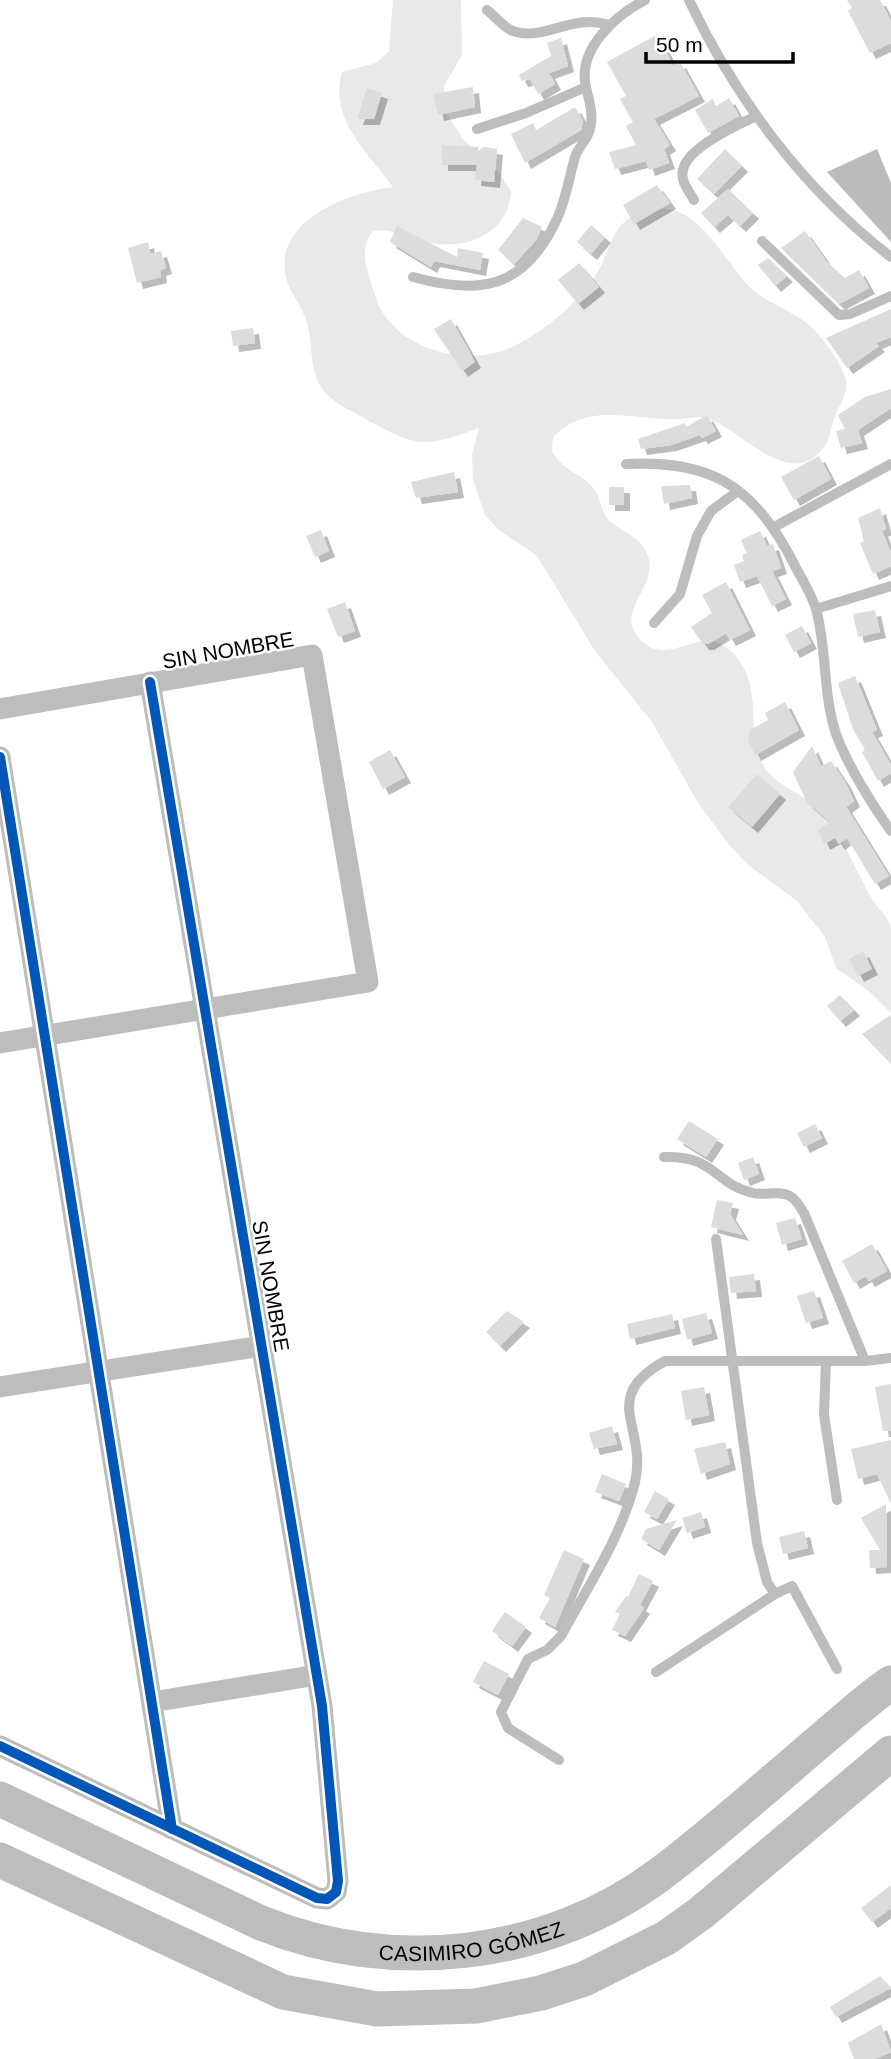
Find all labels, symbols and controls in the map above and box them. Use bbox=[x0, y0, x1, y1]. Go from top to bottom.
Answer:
scale bar bbox=[646, 21, 793, 65]
text: 50 m bbox=[656, 33, 703, 56]
street label: SIN NOMBRE bbox=[161, 627, 295, 673]
street label: SIN NOMBRE bbox=[248, 1219, 294, 1353]
street label: CASIMIRO GÓMEZ bbox=[378, 1916, 567, 1965]

